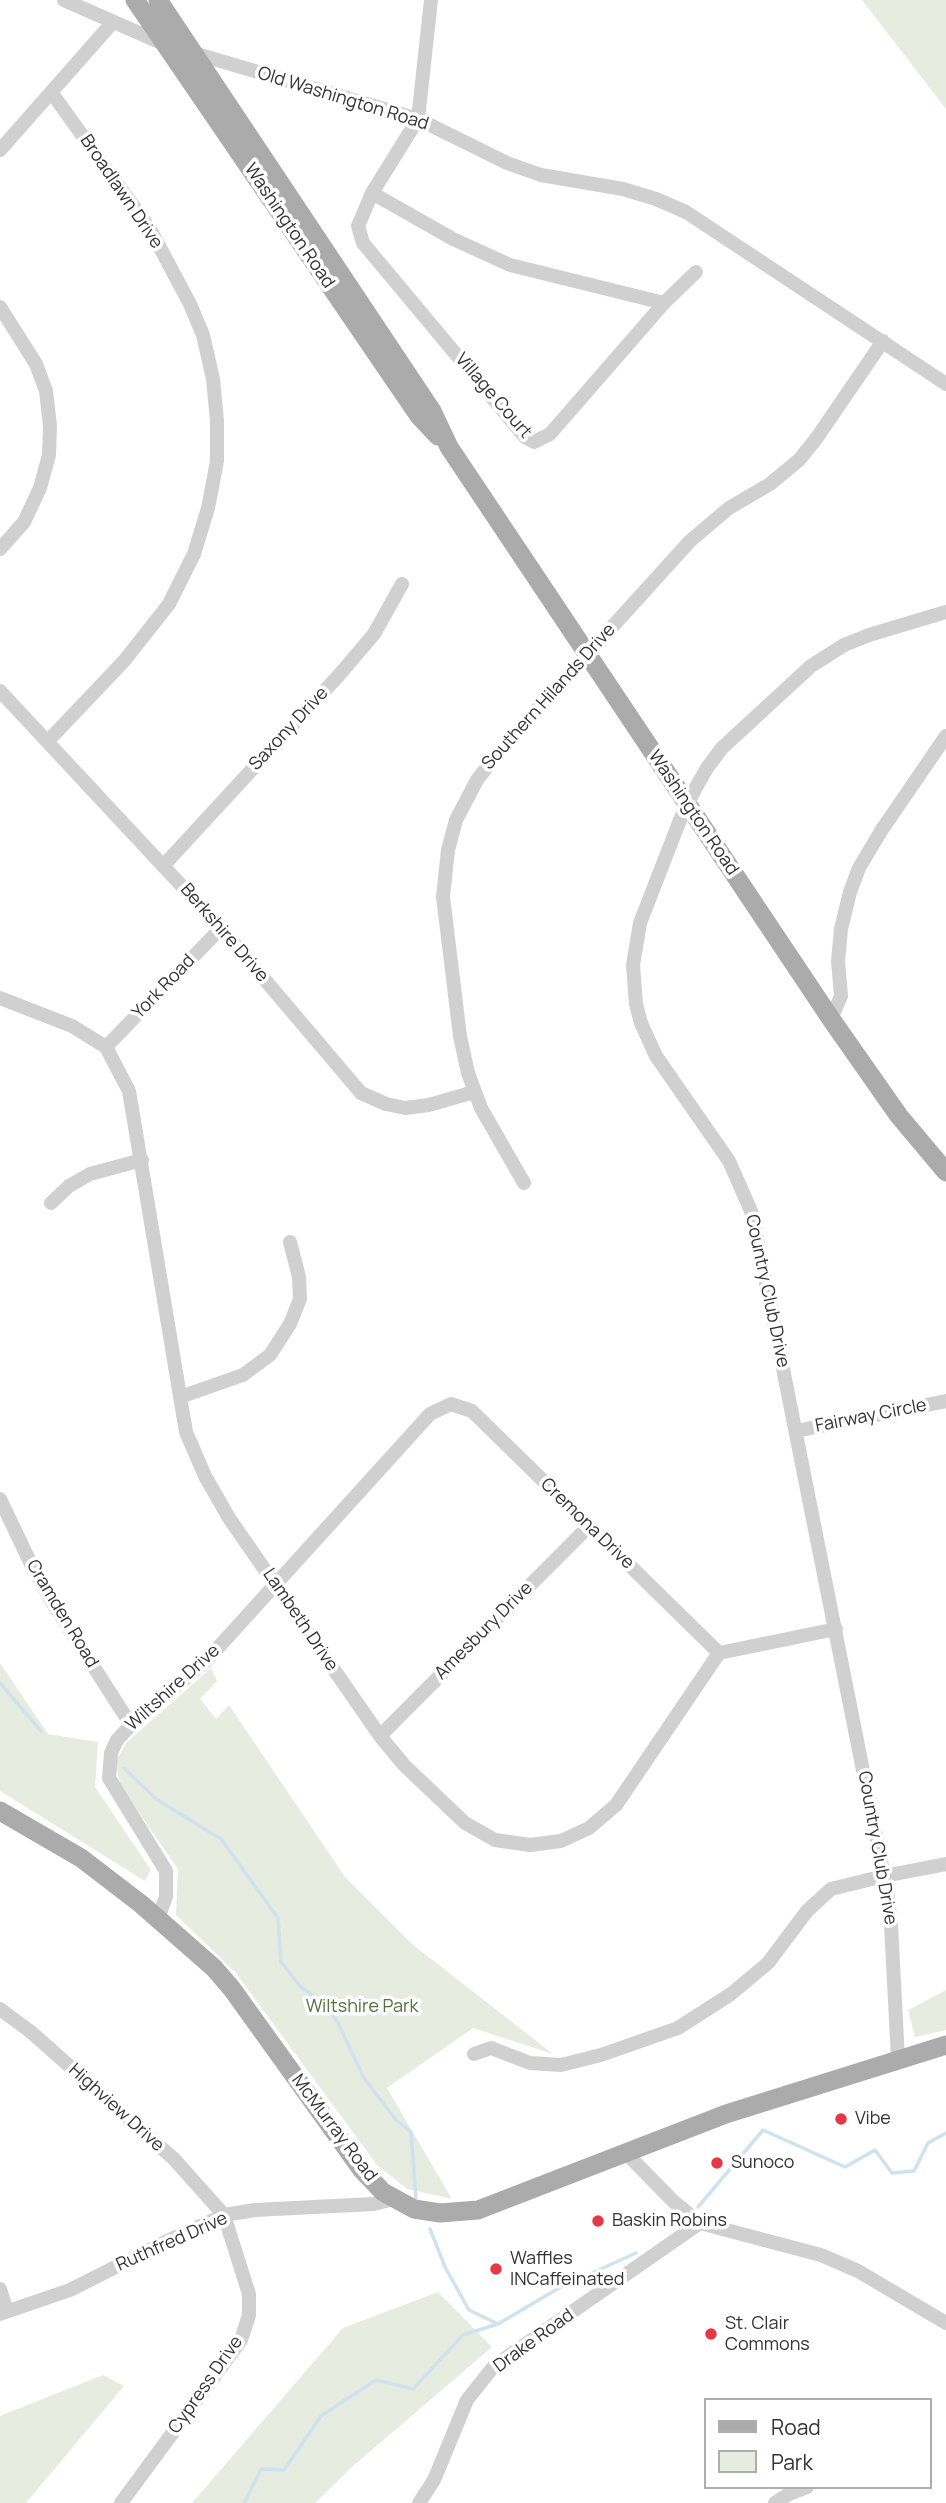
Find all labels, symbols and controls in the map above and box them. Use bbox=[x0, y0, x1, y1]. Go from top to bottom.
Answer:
street label: Old Washington Road bbox=[255, 63, 431, 135]
street label: Broadlawn Drive bbox=[75, 131, 167, 253]
street label: Washington Road bbox=[239, 159, 339, 293]
street label: Village Court bbox=[450, 349, 536, 443]
street label: Southern Hilands Drive bbox=[478, 620, 620, 774]
street label: Saxony Drive bbox=[245, 683, 333, 775]
street label: Washington Road bbox=[643, 746, 743, 880]
street label: Berkshire Drive bbox=[175, 879, 273, 987]
street label: York Road bbox=[128, 950, 200, 1024]
street label: Country Club Drive bbox=[740, 1213, 794, 1369]
street label: Fairway Circle bbox=[813, 1395, 929, 1437]
street label: Cremona Drive bbox=[536, 1474, 638, 1574]
street label: Cramden Road bbox=[21, 1556, 103, 1672]
street label: Lambeth Drive bbox=[258, 1565, 342, 1675]
street label: Amesbury Drive bbox=[431, 1578, 537, 1684]
street label: Wiltshire Drive bbox=[122, 1640, 224, 1736]
street label: Country Club Drive bbox=[853, 1769, 901, 1927]
park label: Wiltshire Park bbox=[306, 1996, 418, 2018]
street label: Highview Drive bbox=[64, 2060, 168, 2156]
street label: McMurray Road bbox=[287, 2070, 381, 2186]
place label: Vibe bbox=[855, 2108, 891, 2130]
marker: Vibe bbox=[833, 2111, 849, 2127]
place label: Sunoco bbox=[731, 2152, 794, 2174]
marker: Sunoco bbox=[709, 2155, 725, 2171]
street label: Ruthfred Drive bbox=[113, 2208, 231, 2276]
place label: Baskin Robins bbox=[612, 2210, 727, 2232]
marker: Baskin Robins bbox=[590, 2213, 606, 2229]
place label: Waffles INCaffeinated bbox=[510, 2248, 624, 2290]
marker: Waffles INCaffeinated bbox=[488, 2261, 504, 2277]
street label: Drake Road bbox=[490, 2305, 578, 2377]
place label: St. Clair Commons bbox=[725, 2313, 810, 2356]
marker: St. Clair Commons bbox=[703, 2326, 719, 2342]
street label: Cypress Drive bbox=[164, 2332, 248, 2438]
legend bbox=[704, 2398, 932, 2489]
text: Road bbox=[771, 2413, 821, 2441]
text: Park bbox=[771, 2448, 813, 2476]

